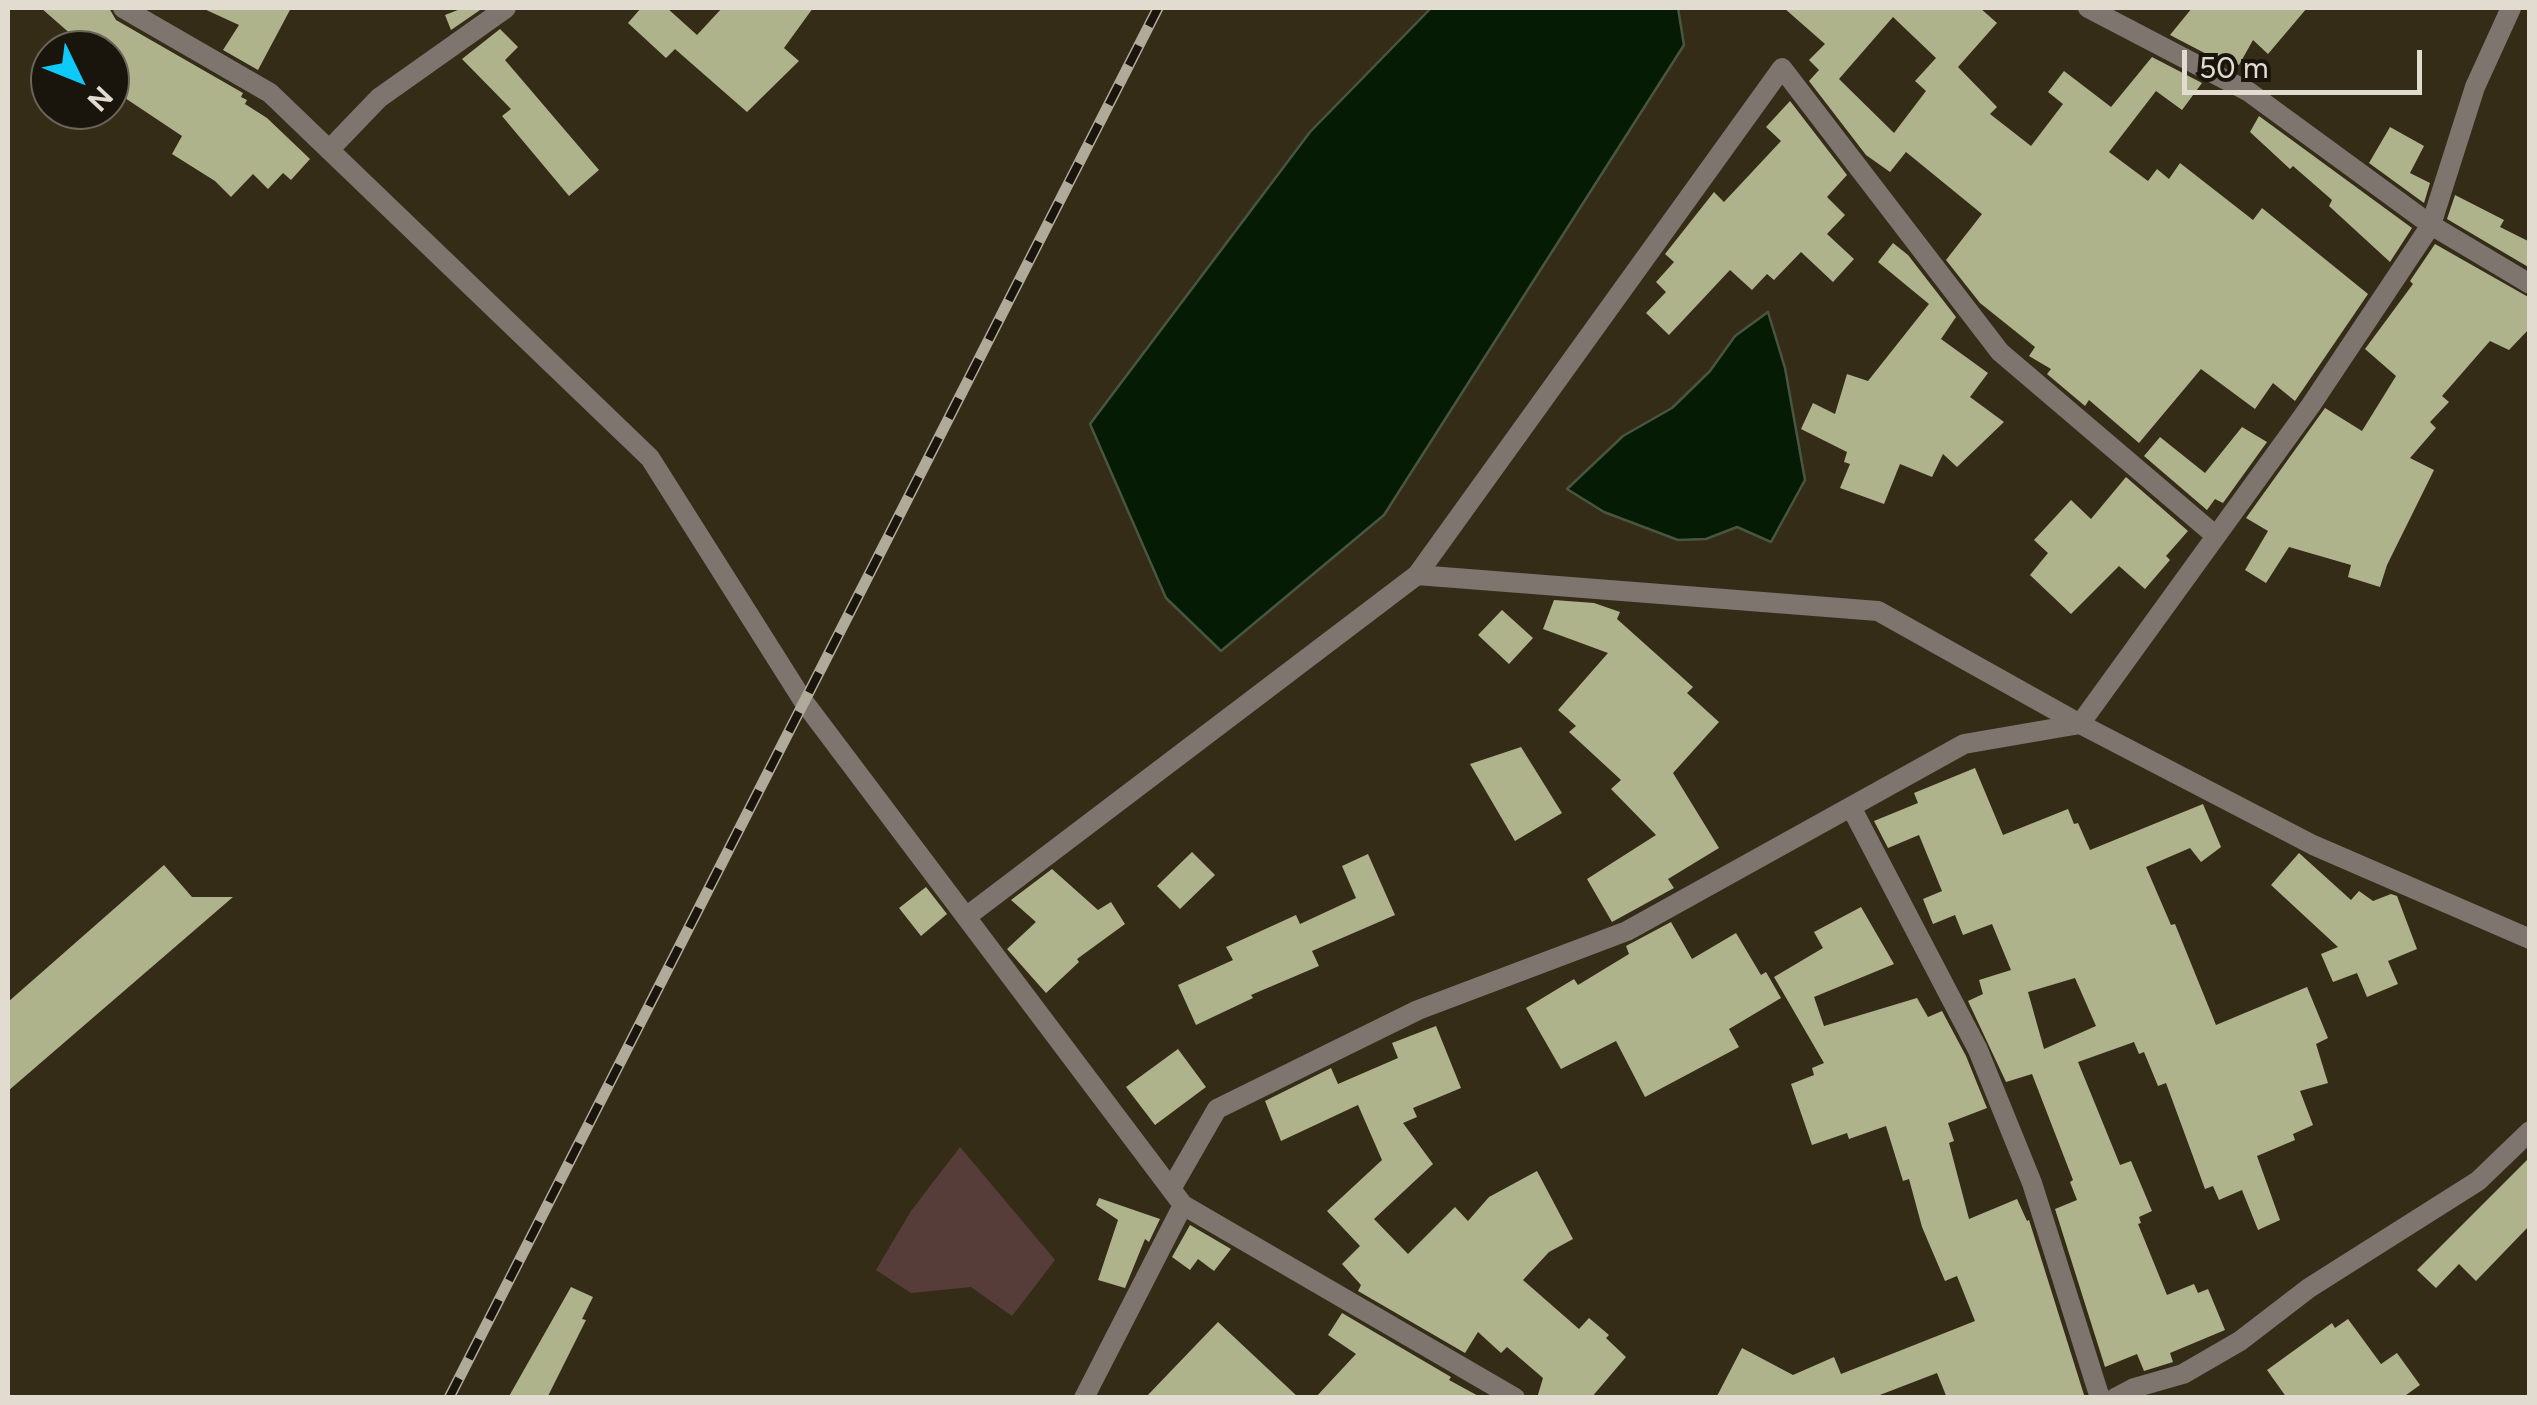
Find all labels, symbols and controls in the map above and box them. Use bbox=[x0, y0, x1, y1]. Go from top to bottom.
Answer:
north arrow bbox=[30, 30, 130, 130]
scale bar bbox=[2187, 30, 2427, 92]
text: 50 m bbox=[2199, 49, 2268, 86]
text: N bbox=[81, 80, 120, 119]

